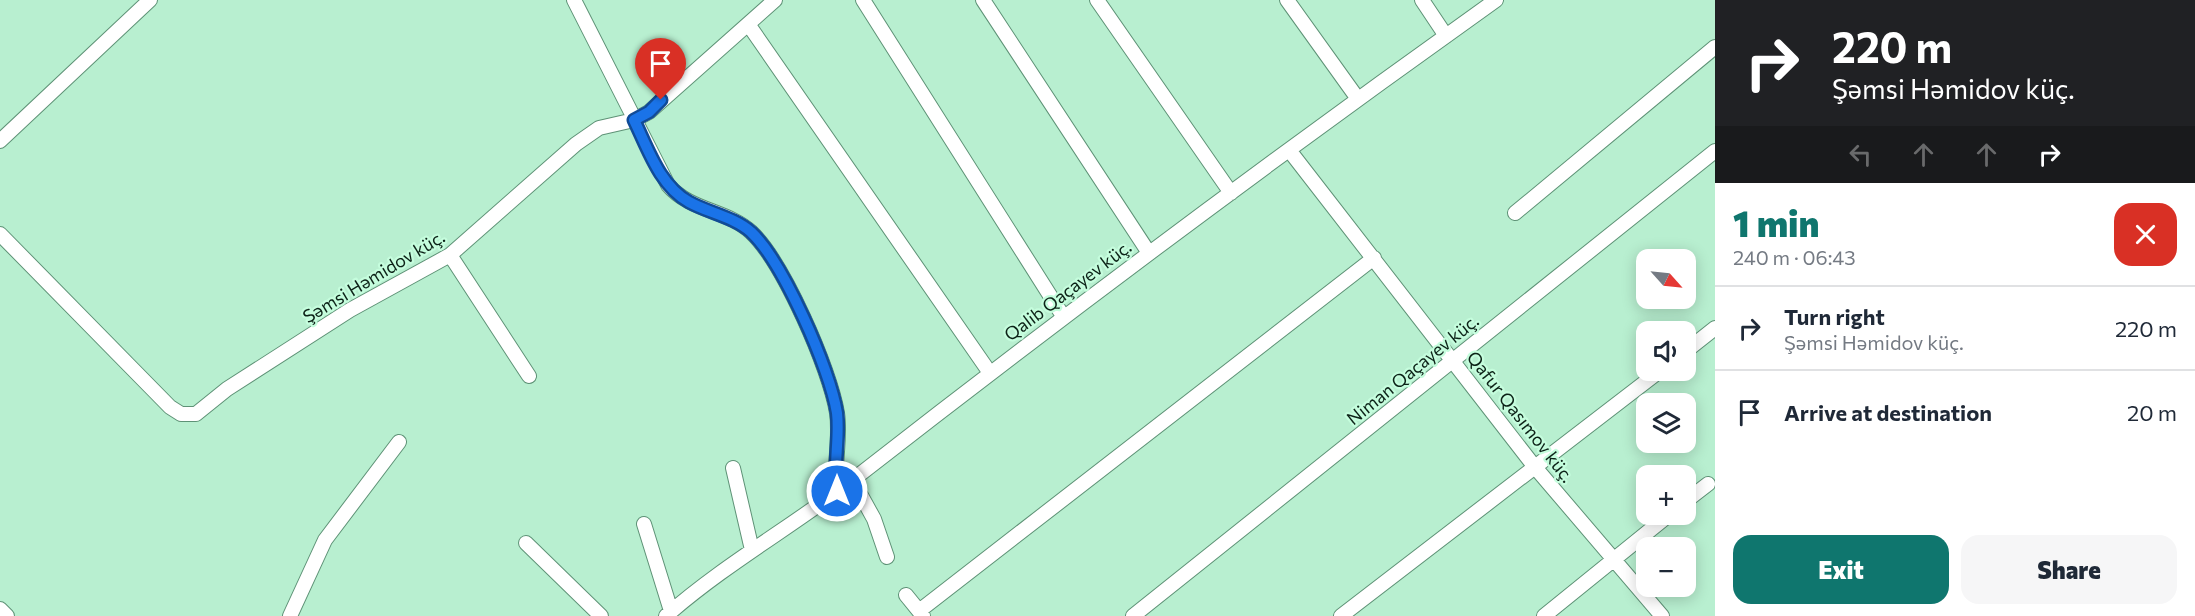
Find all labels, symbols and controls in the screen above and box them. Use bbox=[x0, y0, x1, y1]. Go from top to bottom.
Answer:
text: 220 m bbox=[1832, 20, 1952, 72]
icon: right bbox=[1733, 24, 1811, 102]
pin bbox=[635, 38, 686, 100]
icon: arrive bbox=[644, 47, 677, 80]
text: Şəmsi Həmidov küç. bbox=[1832, 72, 2075, 105]
icon: left bbox=[1844, 138, 1877, 171]
icon: ahead bbox=[1907, 138, 1940, 171]
icon: ahead bbox=[1970, 138, 2003, 171]
icon: right bbox=[2033, 138, 2066, 171]
text: 1 min bbox=[1733, 200, 1819, 244]
button: close bbox=[2114, 203, 2177, 266]
street label: Şəmsi Həmidov küç. bbox=[298, 225, 449, 327]
street label: Qalib Qaçayev küç. bbox=[999, 235, 1135, 345]
text: 240 m · 06:43 bbox=[1733, 245, 1856, 269]
north arrow bbox=[1636, 249, 1696, 309]
map controls bbox=[1636, 249, 1696, 597]
text: Turn right bbox=[1784, 303, 1885, 330]
street label: Niman Qaçayev küç. bbox=[1342, 309, 1483, 429]
icon: right bbox=[1733, 312, 1766, 345]
text: 220 m bbox=[2115, 315, 2177, 342]
button: sound bbox=[1636, 321, 1696, 381]
text: Şəmsi Həmidov küç. bbox=[1784, 330, 1964, 354]
street label: Qafur Qasımov küç. bbox=[1463, 346, 1579, 486]
button: layers bbox=[1636, 393, 1696, 453]
icon: arrive bbox=[1733, 396, 1766, 429]
text: Arrive at destination bbox=[1784, 399, 1992, 426]
text: 20 m bbox=[2127, 399, 2177, 426]
position arrow bbox=[805, 459, 869, 523]
button: + bbox=[1636, 465, 1696, 525]
button: Exit bbox=[1733, 535, 1949, 604]
button: Share bbox=[1961, 535, 2177, 604]
button: − bbox=[1636, 537, 1696, 597]

